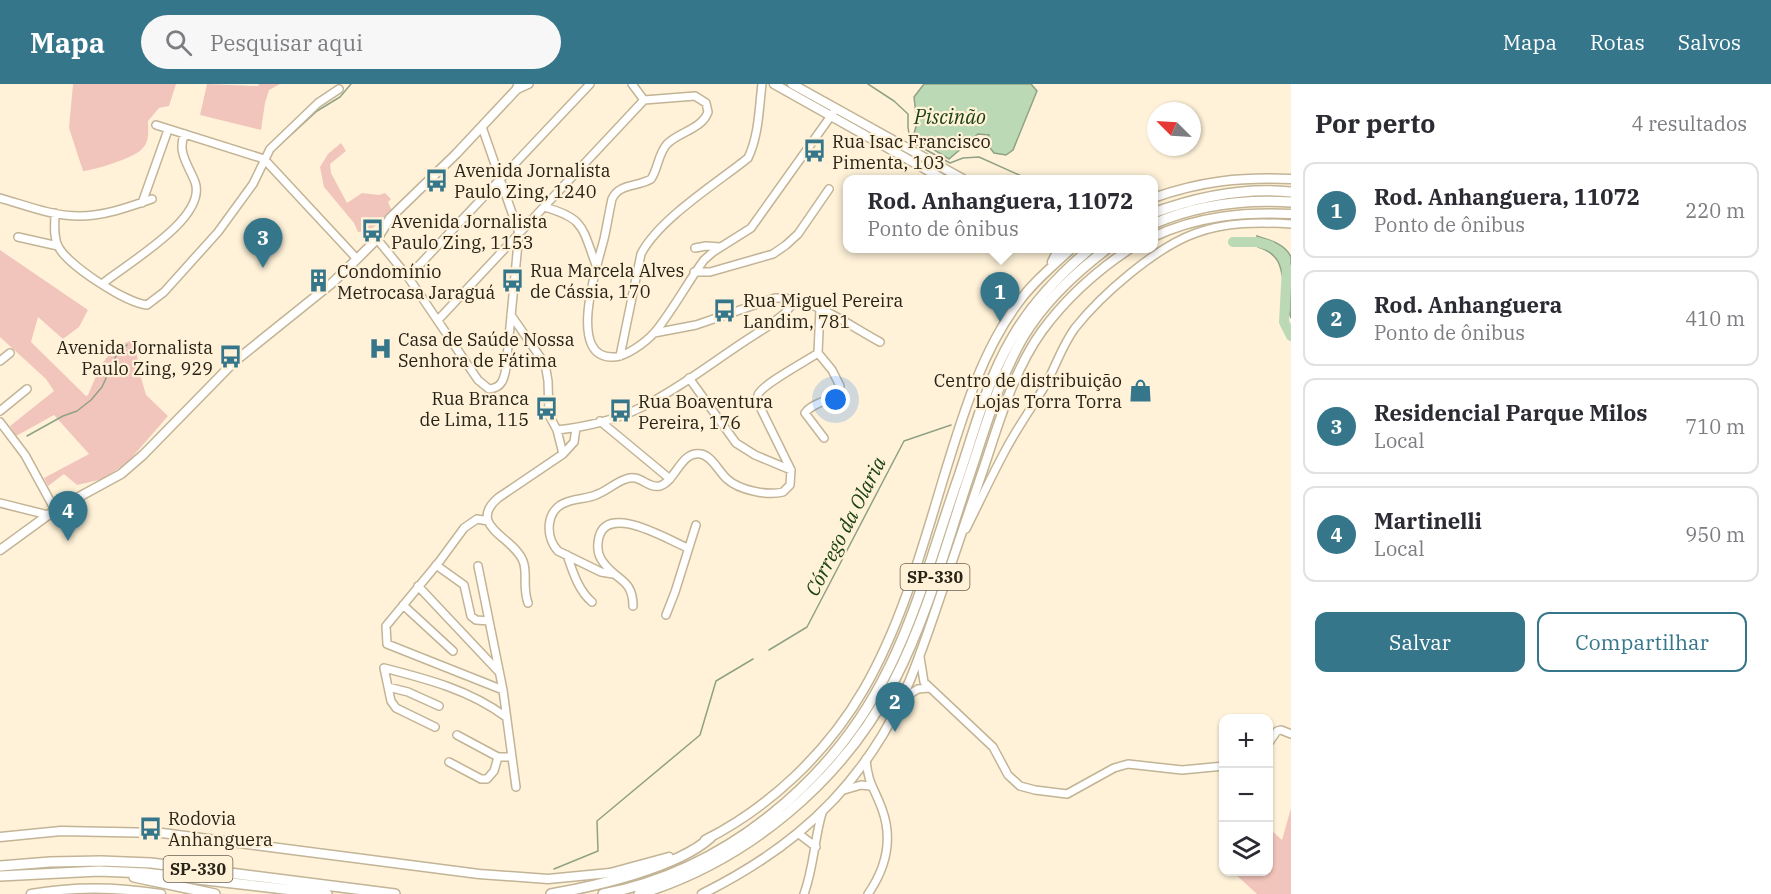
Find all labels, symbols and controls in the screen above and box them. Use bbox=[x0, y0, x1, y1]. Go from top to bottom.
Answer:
search box bbox=[141, 15, 561, 69]
text: Mapa bbox=[30, 24, 105, 61]
icon: search bbox=[162, 26, 195, 59]
text: Pesquisar aqui bbox=[210, 28, 363, 57]
text: Mapa bbox=[1503, 28, 1557, 56]
text: Rotas bbox=[1590, 28, 1645, 56]
text: Salvos bbox=[1678, 28, 1741, 56]
north arrow bbox=[1147, 102, 1201, 156]
water label: Piscinão bbox=[913, 103, 986, 130]
text: Por perto bbox=[1315, 106, 1435, 140]
text: 4 resultados bbox=[1631, 110, 1747, 137]
place label: Rua Isac Francisco Pimenta, 103 bbox=[832, 130, 991, 174]
bus stop icon: Rua Isac Francisco Pimenta, 103 bbox=[801, 138, 827, 164]
place label: Avenida Jornalista Paulo Zing, 1240 bbox=[454, 159, 611, 203]
bus stop icon: Avenida Jornalista Paulo Zing, 1240 bbox=[423, 167, 449, 193]
popup bbox=[843, 175, 1158, 253]
text: Rod. Anhanguera, 11072 bbox=[1374, 182, 1640, 211]
text: Rod. Anhanguera, 11072 bbox=[868, 186, 1133, 215]
text: 1 bbox=[1331, 197, 1343, 224]
text: 220 m bbox=[1685, 197, 1745, 224]
place label: Avenida Jornalista Paulo Zing, 1153 bbox=[391, 210, 548, 254]
text: Ponto de ônibus bbox=[1374, 211, 1525, 238]
text: Ponto de ônibus bbox=[868, 215, 1019, 242]
pin: 3 bbox=[244, 218, 282, 268]
bus stop icon: Avenida Jornalista Paulo Zing, 1153 bbox=[360, 218, 386, 244]
place label: Rua Marcela Alves de Cássia, 170 bbox=[530, 259, 684, 303]
place label: Condomínio Metrocasa Jaraguá bbox=[337, 260, 495, 304]
bus stop icon: Rua Marcela Alves de Cássia, 170 bbox=[499, 267, 525, 293]
building icon: Condomínio Metrocasa Jaraguá bbox=[306, 268, 332, 294]
pin: 1 bbox=[980, 272, 1020, 322]
place label: Rua Miguel Pereira Landim, 781 bbox=[743, 289, 903, 333]
text: Rod. Anhanguera bbox=[1374, 290, 1562, 319]
bus stop icon: Rua Miguel Pereira Landim, 781 bbox=[712, 297, 738, 323]
text: 2 bbox=[1331, 305, 1343, 332]
text: 410 m bbox=[1685, 305, 1745, 332]
text: Ponto de ônibus bbox=[1374, 319, 1525, 346]
place label: Casa de Saúde Nossa Senhora de Fátima bbox=[398, 328, 575, 372]
place label: Avenida Jornalista Paulo Zing, 929 bbox=[56, 336, 213, 380]
hospital icon: Casa de Saúde Nossa Senhora de Fátima bbox=[367, 336, 393, 362]
bus stop icon: Avenida Jornalista Paulo Zing, 929 bbox=[218, 344, 244, 370]
place label: Centro de distribuição Lojas Torra Torra bbox=[934, 369, 1122, 413]
shop icon: Centro de distribuição Lojas Torra Torra bbox=[1127, 377, 1153, 403]
your location bbox=[821, 385, 850, 414]
place label: Rua Branca de Lima, 115 bbox=[419, 387, 529, 431]
place label: Rua Boaventura Pereira, 176 bbox=[638, 390, 773, 434]
bus stop icon: Rua Branca de Lima, 115 bbox=[534, 395, 560, 421]
bus stop icon: Rua Boaventura Pereira, 176 bbox=[607, 398, 633, 424]
text: Residencial Parque Milos bbox=[1374, 398, 1647, 427]
text: 3 bbox=[1331, 413, 1343, 440]
text: 710 m bbox=[1685, 413, 1745, 440]
text: Local bbox=[1374, 427, 1425, 454]
water label: Córrego da Olaria bbox=[798, 452, 892, 600]
pin: 4 bbox=[48, 492, 88, 541]
text: Martinelli bbox=[1374, 506, 1482, 535]
text: 4 bbox=[1331, 521, 1343, 548]
text: 950 m bbox=[1685, 521, 1745, 548]
text: Local bbox=[1374, 535, 1425, 562]
road number: SP-330 bbox=[900, 564, 970, 590]
button: Salvar bbox=[1315, 612, 1525, 672]
button: Compartilhar bbox=[1537, 612, 1747, 672]
pin: 2 bbox=[876, 682, 914, 732]
map controls bbox=[1219, 714, 1273, 876]
button: + bbox=[1219, 714, 1273, 768]
button: − bbox=[1219, 768, 1273, 822]
place label: Rodovia Anhanguera bbox=[168, 807, 273, 851]
bus stop icon: Rodovia Anhanguera bbox=[137, 815, 163, 841]
button: layers bbox=[1219, 822, 1273, 876]
road number: SP-330 bbox=[164, 856, 232, 882]

